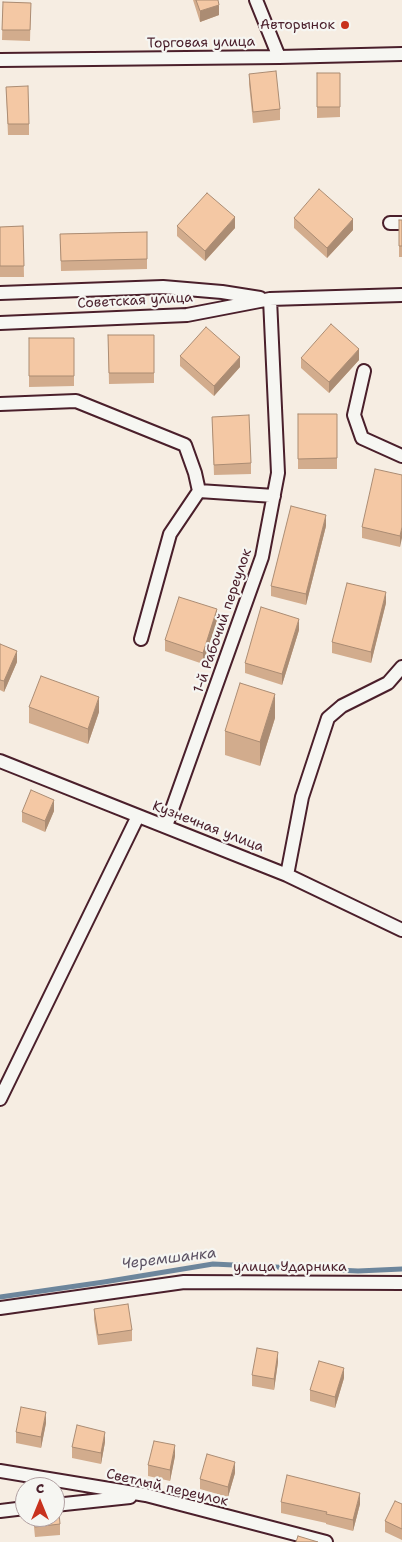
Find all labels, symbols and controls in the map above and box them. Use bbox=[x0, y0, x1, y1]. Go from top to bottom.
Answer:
place label: Авторынок bbox=[260, 17, 335, 33]
marker: Авторынок bbox=[339, 19, 351, 31]
street label: Торговая улица bbox=[147, 34, 255, 52]
street label: Советская улица bbox=[77, 290, 193, 312]
street label: 1-й Рабочий переулок bbox=[190, 547, 256, 695]
street label: Кузнечная улица bbox=[150, 798, 266, 856]
water label: Черемшанка bbox=[121, 1244, 217, 1274]
street label: улица Ударника bbox=[233, 1259, 347, 1275]
street label: Светлый переулок bbox=[104, 1466, 230, 1510]
north arrow bbox=[15, 1477, 65, 1527]
text: С bbox=[36, 1479, 44, 1497]

